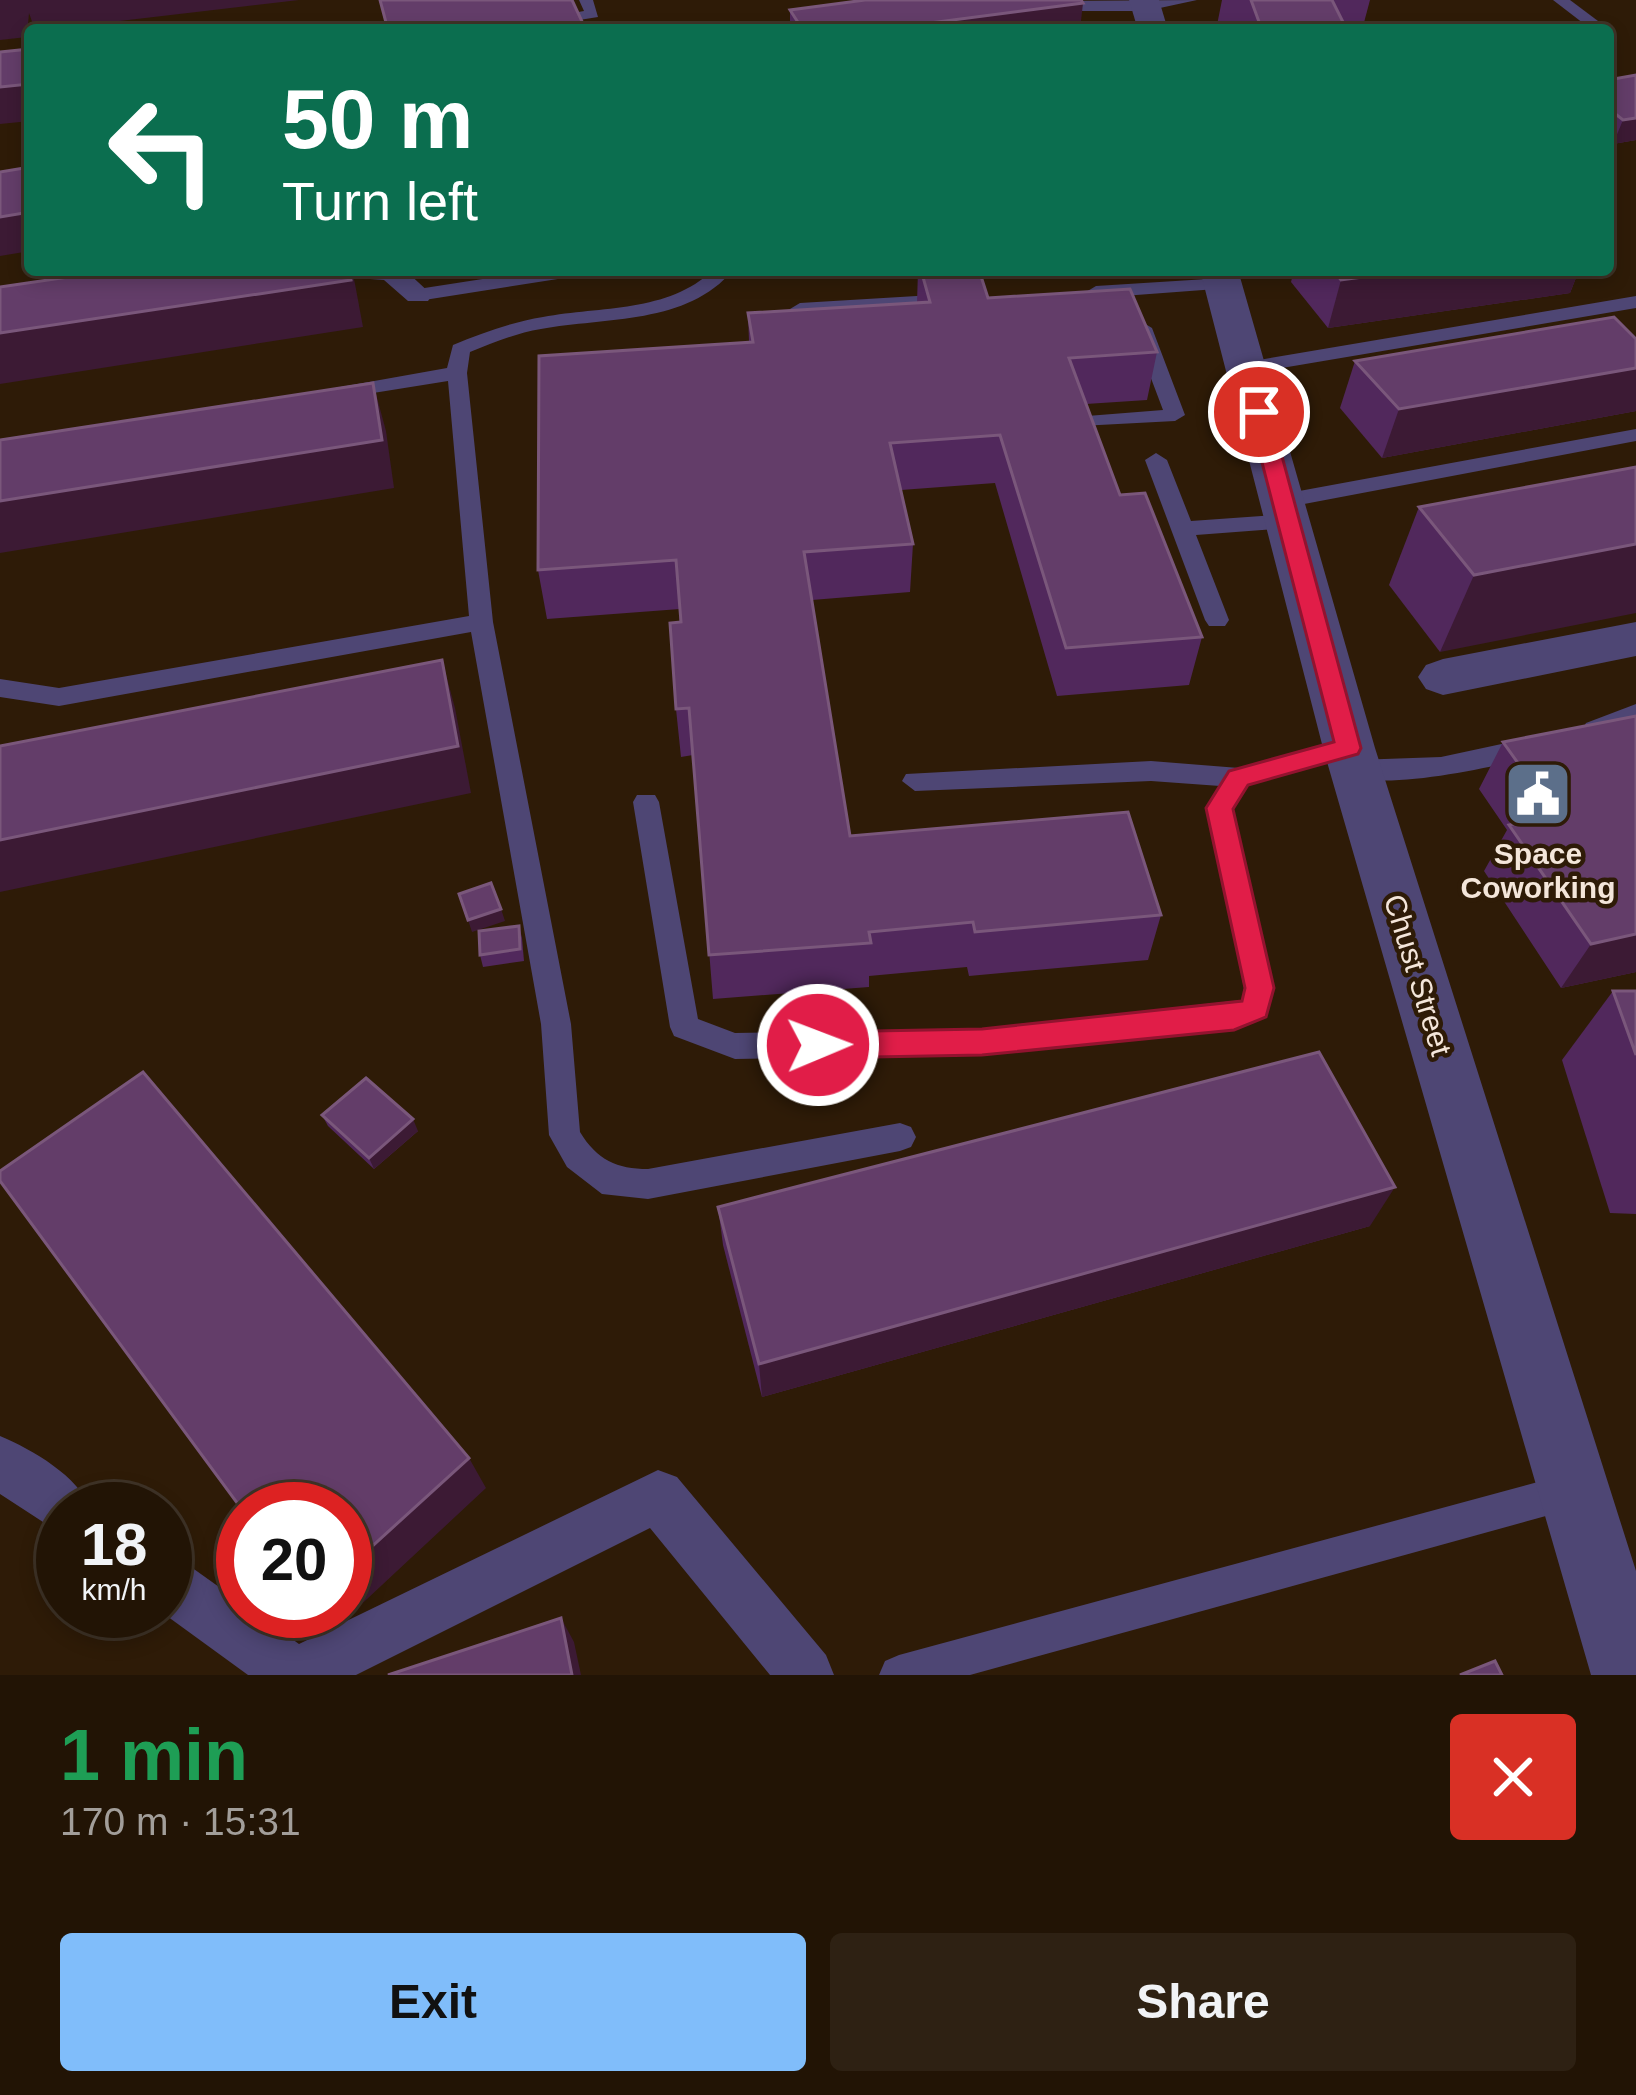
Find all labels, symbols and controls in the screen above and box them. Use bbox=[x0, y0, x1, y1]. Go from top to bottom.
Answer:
icon: left bbox=[84, 72, 240, 228]
text: 50 m bbox=[282, 72, 473, 166]
text: Turn left bbox=[282, 171, 478, 231]
pin bbox=[1208, 361, 1310, 463]
icon: arrive bbox=[1226, 379, 1292, 445]
public building icon: Space Coworking bbox=[1503, 759, 1573, 829]
place label: Space Coworking bbox=[1461, 837, 1616, 904]
street label: Chust Street bbox=[1378, 890, 1458, 1060]
position arrow bbox=[755, 982, 881, 1108]
speed limit sign: 20 bbox=[216, 1482, 372, 1638]
text: 18 bbox=[81, 1511, 147, 1578]
text: km/h bbox=[81, 1573, 147, 1606]
button: close bbox=[1450, 1714, 1576, 1840]
text: 1 min bbox=[60, 1715, 248, 1795]
text: 170 m · 15:31 bbox=[60, 1800, 301, 1843]
button: Exit bbox=[60, 1933, 806, 2071]
button: Share bbox=[830, 1933, 1576, 2071]

